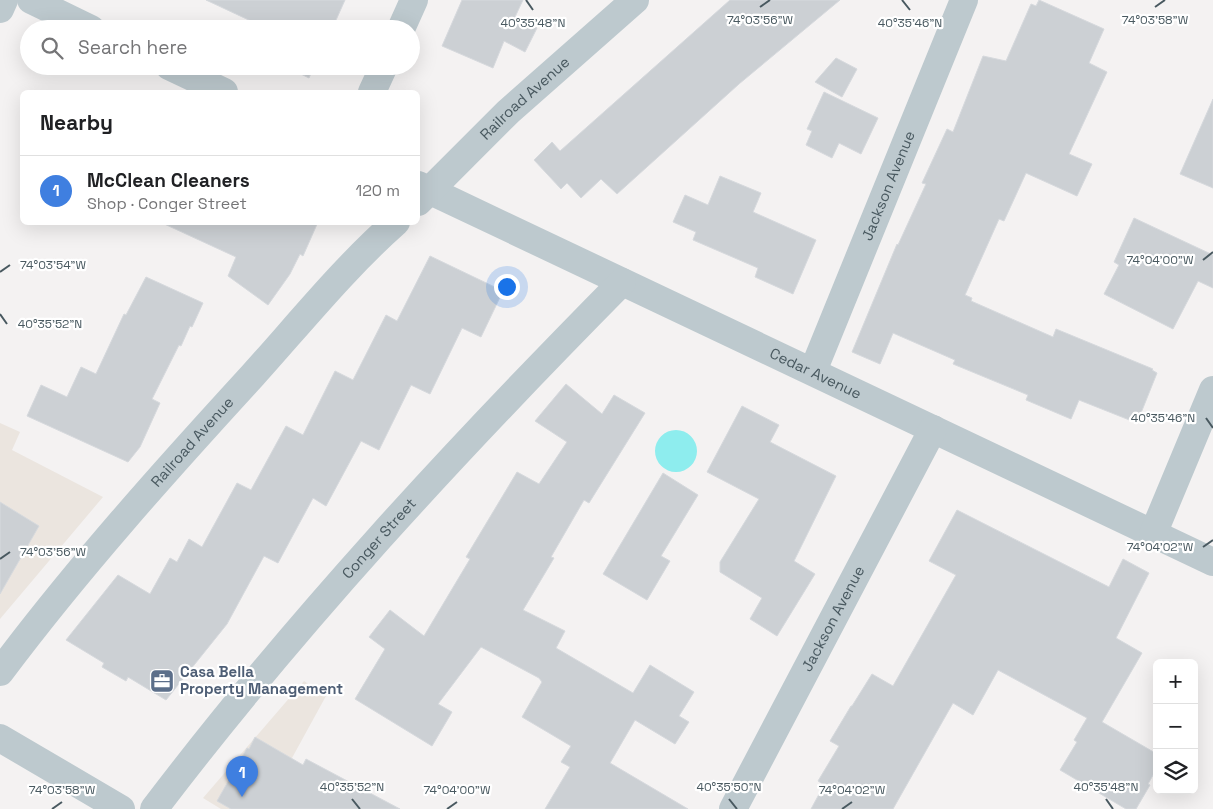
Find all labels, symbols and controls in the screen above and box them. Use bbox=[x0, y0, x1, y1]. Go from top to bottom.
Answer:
text: 74°03'56"W bbox=[727, 12, 794, 28]
text: 74°03'58"W bbox=[1122, 12, 1189, 28]
text: 40°35'48"N bbox=[501, 15, 565, 31]
text: 40°35'46"N bbox=[878, 15, 942, 31]
search box bbox=[20, 20, 420, 75]
icon: search bbox=[38, 34, 66, 62]
text: Search here bbox=[78, 35, 188, 60]
street label: Railroad Avenue bbox=[476, 52, 573, 144]
text: Nearby bbox=[40, 109, 113, 136]
street label: Jackson Avenue bbox=[857, 128, 919, 243]
text: McClean Cleaners bbox=[87, 168, 250, 193]
text: 1 bbox=[52, 180, 60, 201]
text: 120 m bbox=[356, 180, 400, 201]
text: Shop · Conger Street bbox=[87, 193, 247, 214]
text: 74°04'00"W bbox=[1127, 252, 1194, 268]
text: 74°03'54"W bbox=[20, 257, 86, 273]
your location bbox=[494, 274, 520, 300]
text: 40°35'52"N bbox=[18, 316, 82, 332]
street label: Cedar Avenue bbox=[767, 343, 865, 403]
street label: Railroad Avenue bbox=[146, 392, 238, 491]
text: 40°35'46"N bbox=[1131, 410, 1195, 426]
street label: Conger Street bbox=[338, 494, 420, 583]
text: 74°04'02"W bbox=[1127, 539, 1194, 555]
text: 74°03'56"W bbox=[20, 544, 87, 560]
street label: Jackson Avenue bbox=[797, 562, 868, 675]
map controls bbox=[1153, 659, 1198, 794]
button: + bbox=[1153, 659, 1198, 704]
place label: Casa Bella Property Management bbox=[180, 662, 343, 698]
office icon: Casa Bella Property Management bbox=[149, 668, 175, 694]
button: − bbox=[1153, 704, 1198, 749]
button: layers bbox=[1153, 749, 1198, 794]
pin: 1 bbox=[226, 756, 258, 797]
text: 40°35'52"N bbox=[320, 779, 384, 795]
text: 40°35'50"N bbox=[696, 779, 762, 795]
text: 40°35'48"N bbox=[1074, 779, 1138, 795]
text: 74°03'58"W bbox=[29, 782, 96, 798]
text: 74°04'00"W bbox=[424, 782, 491, 798]
text: 74°04'02"W bbox=[819, 782, 886, 798]

